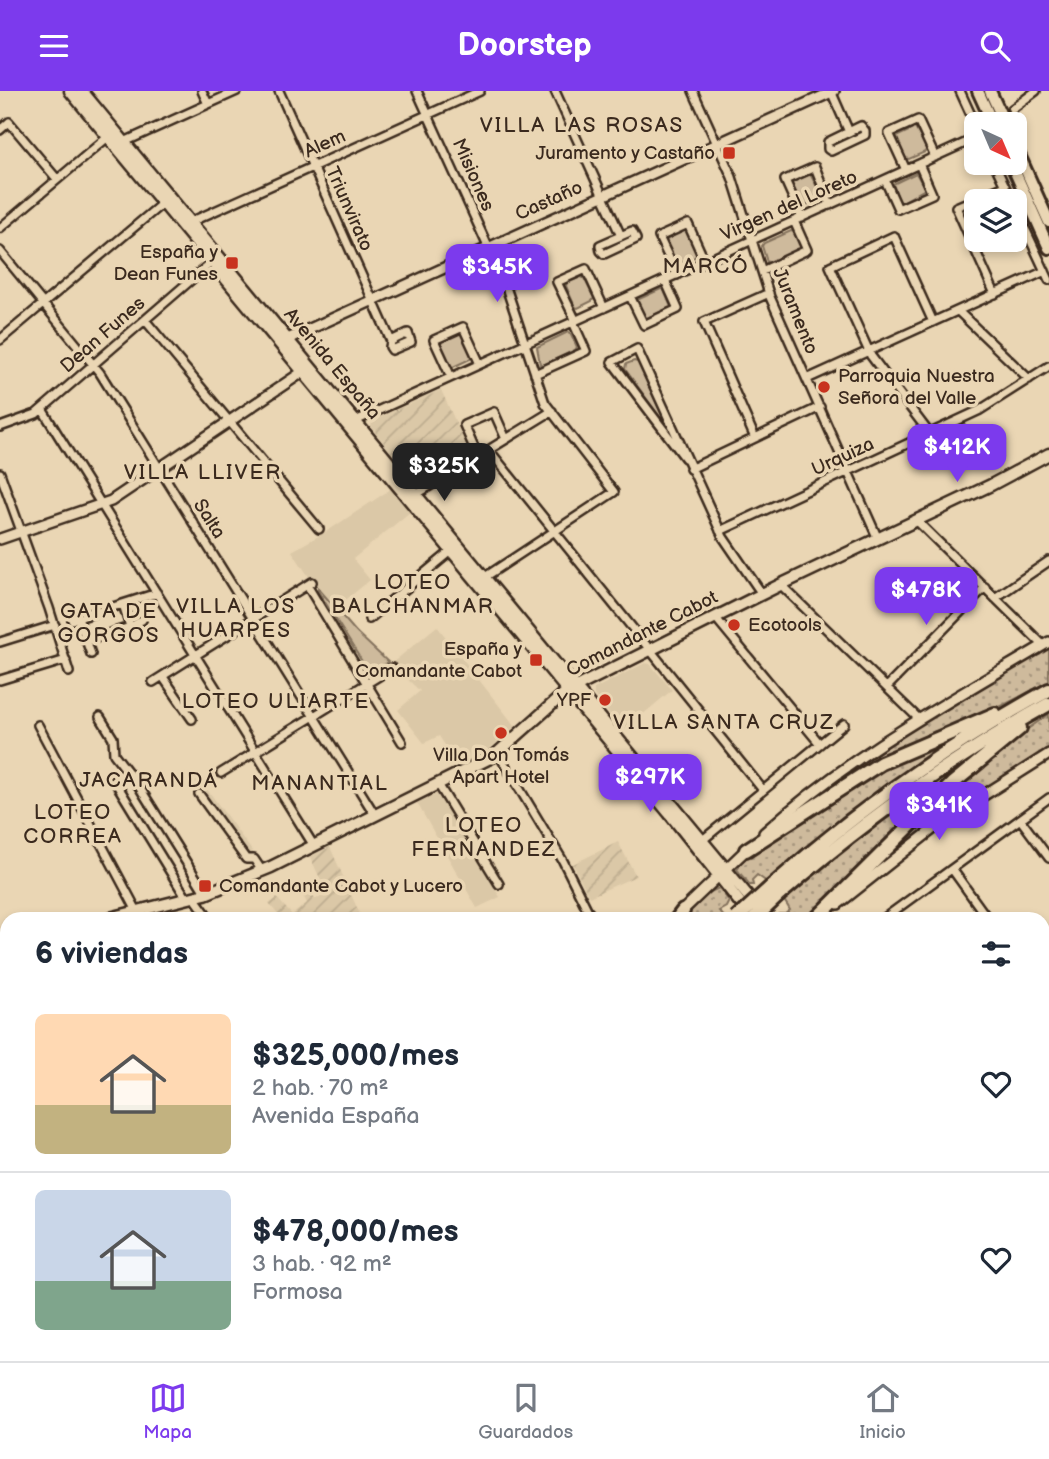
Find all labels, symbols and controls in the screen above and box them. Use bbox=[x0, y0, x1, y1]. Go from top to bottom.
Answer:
text: Doorstep bbox=[457, 26, 592, 65]
icon: menu bbox=[35, 27, 73, 65]
icon: search bbox=[976, 27, 1014, 65]
north arrow bbox=[964, 112, 1027, 175]
map controls bbox=[964, 112, 1027, 252]
district label: VILLA LAS ROSAS bbox=[480, 113, 684, 138]
street label: Alem bbox=[301, 125, 349, 163]
street label: Misiones bbox=[447, 135, 499, 215]
place label: Juramento y Castaño bbox=[535, 142, 715, 165]
marker: Juramento y Castaño bbox=[721, 145, 737, 161]
street label: Triunvirato bbox=[320, 163, 378, 255]
street label: Virgen del Loreto bbox=[717, 166, 861, 246]
street label: Castaño bbox=[512, 176, 586, 226]
button: layers bbox=[964, 189, 1027, 252]
place label: España y Dean Funes bbox=[113, 241, 218, 286]
pin: $345K bbox=[448, 245, 546, 304]
text: $345K bbox=[461, 253, 533, 281]
district label: MARCÓ bbox=[662, 254, 750, 279]
marker: España y Dean Funes bbox=[224, 255, 240, 271]
street label: Juramento bbox=[767, 264, 823, 358]
street label: Dean Funes bbox=[56, 292, 150, 378]
street label: Avenida España bbox=[279, 304, 385, 424]
place label: Parroquia Nuestra Señora del Valle bbox=[838, 365, 995, 410]
marker: Parroquia Nuestra Señora del Valle bbox=[816, 379, 832, 395]
pin: $412K bbox=[908, 425, 1006, 484]
street label: Urquiza bbox=[808, 433, 878, 481]
text: $412K bbox=[923, 433, 991, 461]
pin: $325K bbox=[395, 443, 493, 503]
text: $325K bbox=[408, 452, 480, 480]
district label: VILLA LLIVER bbox=[124, 460, 282, 485]
street label: Salta bbox=[188, 495, 230, 543]
pin: $478K bbox=[877, 567, 975, 627]
district label: LOTEO BALCHANMAR bbox=[331, 570, 495, 619]
text: $478K bbox=[891, 576, 961, 604]
street label: Comandante Cabot bbox=[562, 586, 722, 682]
district label: VILLA LOS HUARPES bbox=[176, 594, 296, 643]
district label: GATA DE GORGOS bbox=[57, 599, 161, 648]
place label: Ecotools bbox=[748, 614, 822, 637]
marker: Ecotools bbox=[726, 617, 742, 633]
place label: España y Comandante Cabot bbox=[355, 638, 522, 683]
marker: España y Comandante Cabot bbox=[528, 652, 544, 668]
district label: LOTEO ULIARTE bbox=[182, 689, 370, 714]
place label: YPF bbox=[556, 689, 592, 712]
marker: YPF bbox=[597, 692, 613, 708]
district label: VILLA SANTA CRUZ bbox=[613, 710, 835, 735]
marker: Villa Don Tomás Apart Hotel bbox=[493, 725, 509, 741]
place label: Villa Don Tomás Apart Hotel bbox=[433, 744, 569, 789]
pin: $297K bbox=[601, 755, 699, 814]
text: $297K bbox=[615, 763, 685, 791]
district label: JACARANDÁ bbox=[79, 768, 219, 793]
district label: MANANTIAL bbox=[251, 771, 389, 796]
pin: $341K bbox=[890, 783, 988, 842]
text: $341K bbox=[906, 791, 973, 819]
district label: LOTEO CORREA bbox=[23, 800, 123, 849]
district label: LOTEO FERNANDEZ bbox=[411, 813, 557, 862]
place label: Comandante Cabot y Lucero bbox=[219, 875, 463, 898]
marker: Comandante Cabot y Lucero bbox=[197, 878, 213, 894]
icon: filters bbox=[977, 935, 1015, 973]
text: 6 viviendas bbox=[35, 936, 188, 972]
text: $325,000/mes bbox=[252, 1038, 459, 1074]
icon: home bbox=[91, 1042, 175, 1126]
icon: heart bbox=[977, 1065, 1015, 1103]
text: 2 hab. · 70 m² bbox=[252, 1074, 389, 1102]
text: Avenida España bbox=[252, 1102, 420, 1130]
text: $478,000/mes bbox=[252, 1214, 458, 1250]
icon: home bbox=[91, 1218, 175, 1302]
icon: heart bbox=[977, 1241, 1015, 1279]
text: 3 hab. · 92 m² bbox=[252, 1250, 392, 1278]
text: Formosa bbox=[252, 1278, 343, 1306]
tab: Mapa bbox=[143, 1379, 192, 1444]
tab: Guardados bbox=[478, 1379, 573, 1444]
tab: Inicio bbox=[859, 1379, 906, 1444]

